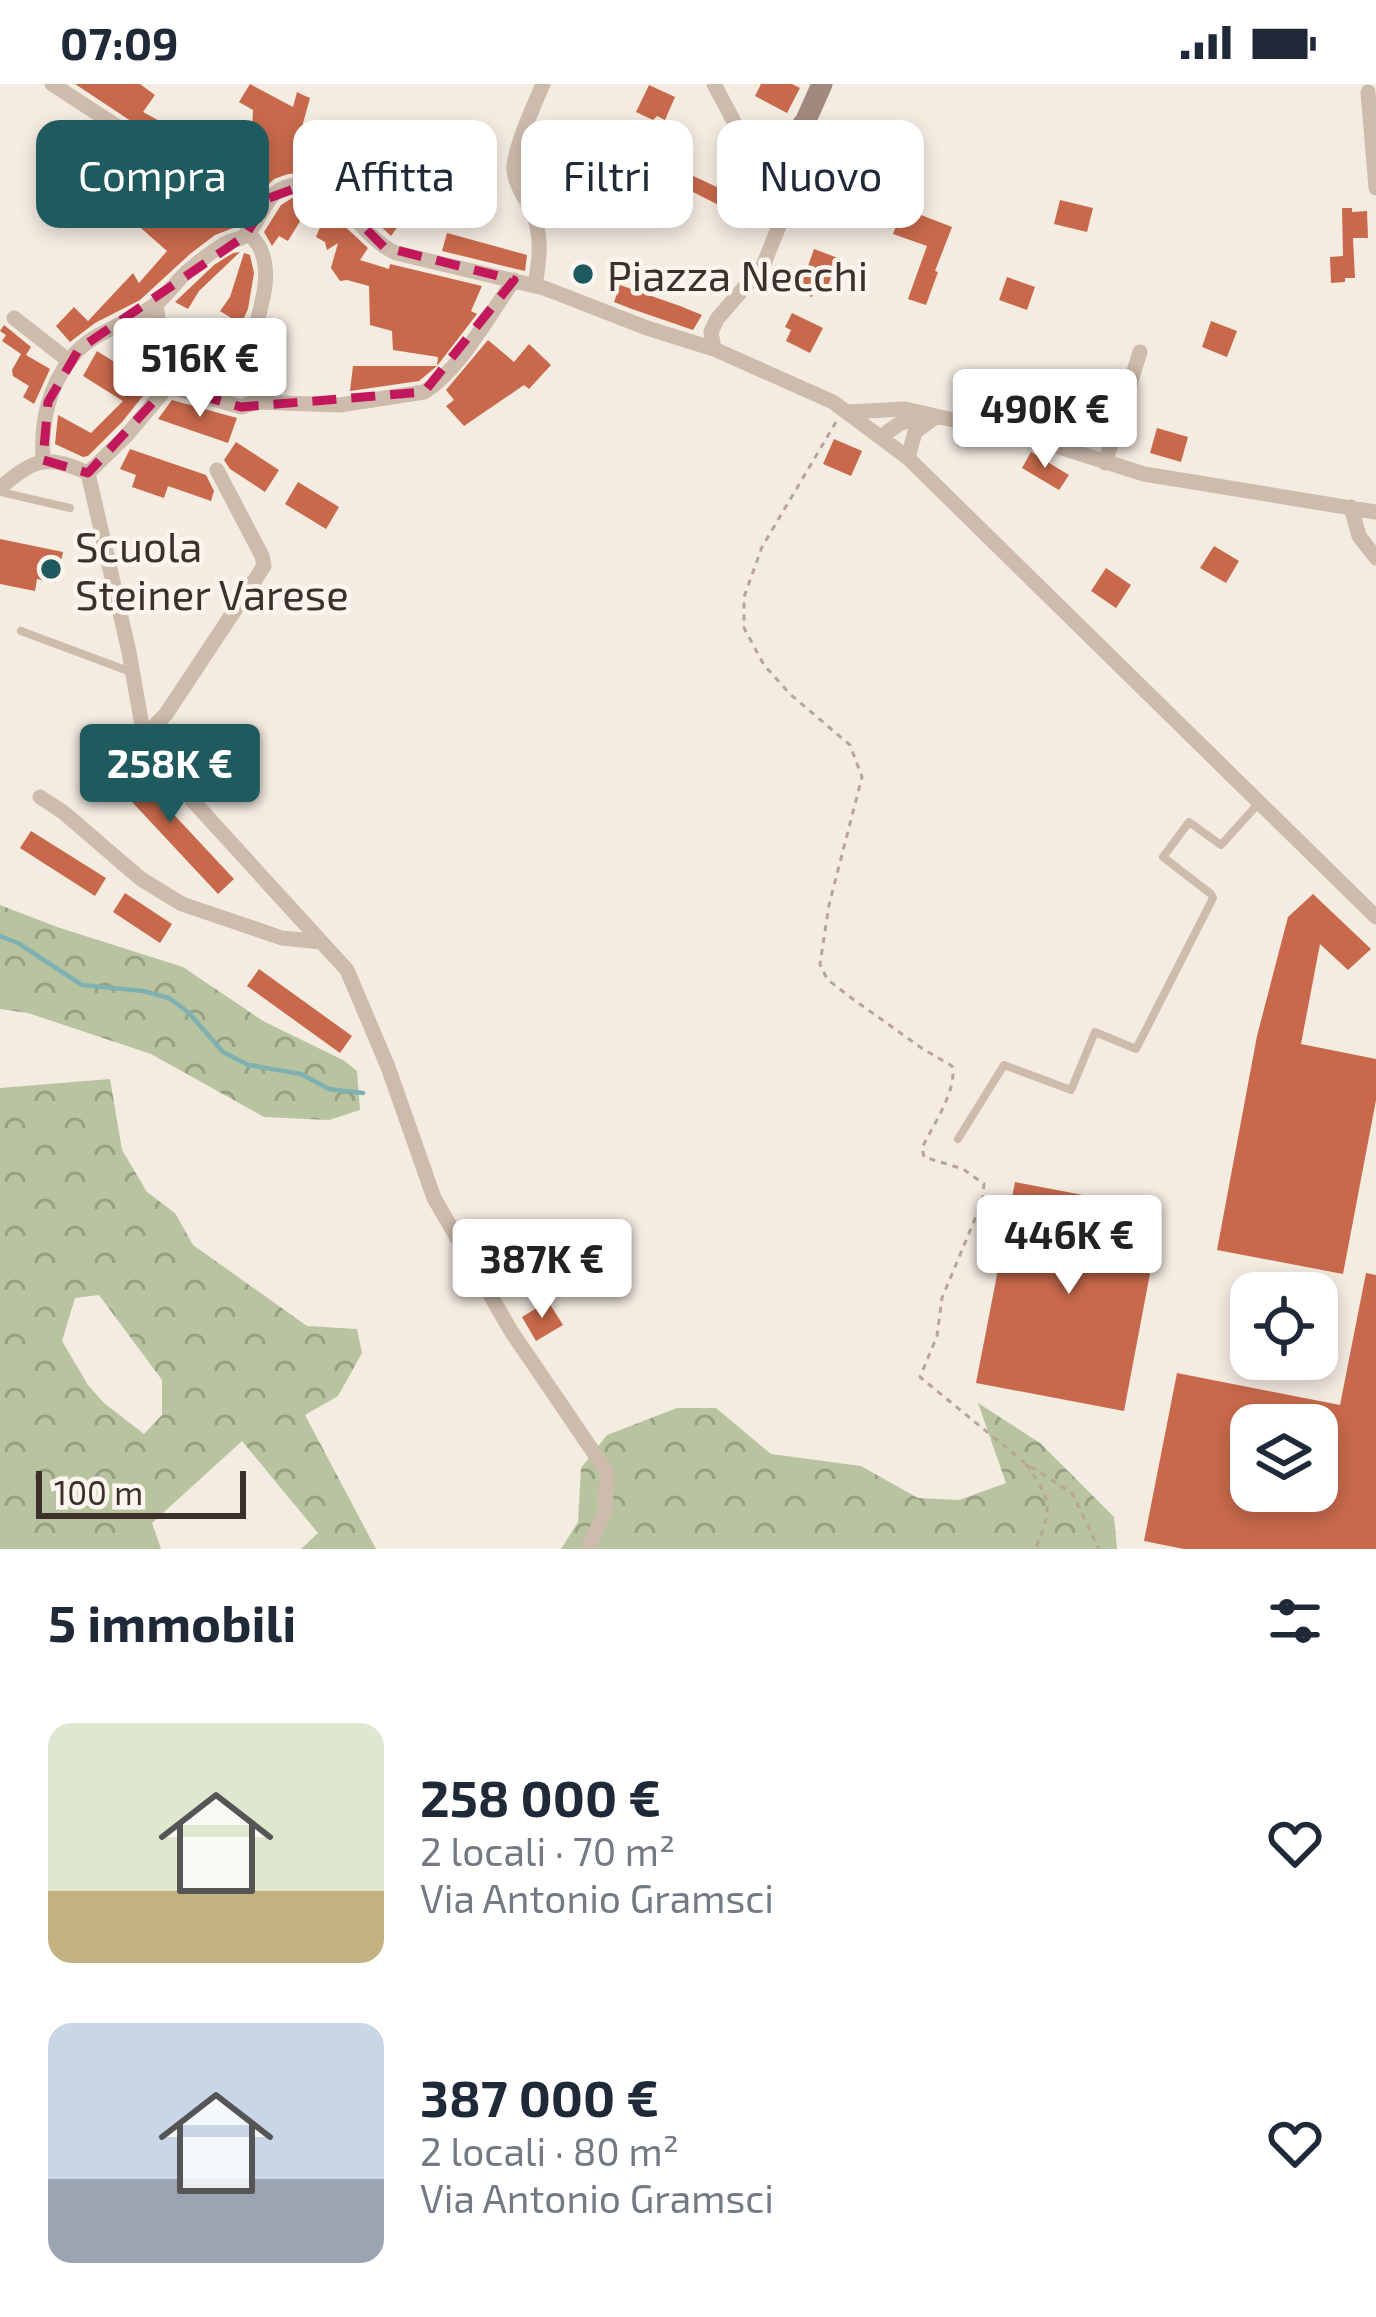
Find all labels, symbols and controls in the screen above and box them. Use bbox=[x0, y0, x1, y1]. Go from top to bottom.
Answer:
text: 07:09 bbox=[60, 15, 179, 69]
chip: Compra bbox=[36, 120, 269, 228]
chip: Affitta bbox=[293, 120, 497, 228]
chip: Filtri bbox=[521, 120, 693, 228]
chip: Nuovo bbox=[717, 120, 924, 228]
place label: Piazza Necchi bbox=[607, 249, 868, 299]
marker: Piazza Necchi bbox=[570, 261, 596, 287]
pin: 516K € bbox=[102, 318, 298, 420]
text: 516K € bbox=[140, 333, 260, 380]
pin: 490K € bbox=[947, 369, 1143, 471]
text: 490K € bbox=[980, 384, 1110, 431]
place label: Scuola Steiner Varese bbox=[75, 520, 349, 618]
marker: Scuola Steiner Varese bbox=[38, 556, 64, 582]
pin: 258K € bbox=[72, 724, 268, 826]
text: 258K € bbox=[107, 739, 233, 786]
pin: 446K € bbox=[971, 1195, 1167, 1297]
text: 446K € bbox=[1004, 1210, 1134, 1257]
pin: 387K € bbox=[444, 1219, 640, 1321]
text: 387K € bbox=[480, 1234, 604, 1281]
map controls bbox=[1230, 1272, 1338, 1512]
button: locate bbox=[1230, 1272, 1338, 1380]
button: layers bbox=[1230, 1404, 1338, 1512]
scale bar bbox=[36, 1465, 246, 1518]
text: 100 m bbox=[54, 1472, 143, 1512]
icon: filters bbox=[1262, 1588, 1328, 1654]
text: 5 immobili bbox=[48, 1591, 296, 1652]
text: 258 000 € bbox=[420, 1766, 661, 1827]
icon: home bbox=[144, 1771, 288, 1915]
icon: heart bbox=[1262, 1810, 1328, 1876]
text: 2 locali · 70 m² bbox=[420, 1827, 675, 1874]
text: Via Antonio Gramsci bbox=[420, 1874, 774, 1921]
text: 387 000 € bbox=[420, 2066, 659, 2127]
icon: home bbox=[144, 2071, 288, 2215]
icon: heart bbox=[1262, 2110, 1328, 2176]
text: 2 locali · 80 m² bbox=[420, 2127, 679, 2174]
text: Via Antonio Gramsci bbox=[420, 2174, 774, 2221]

